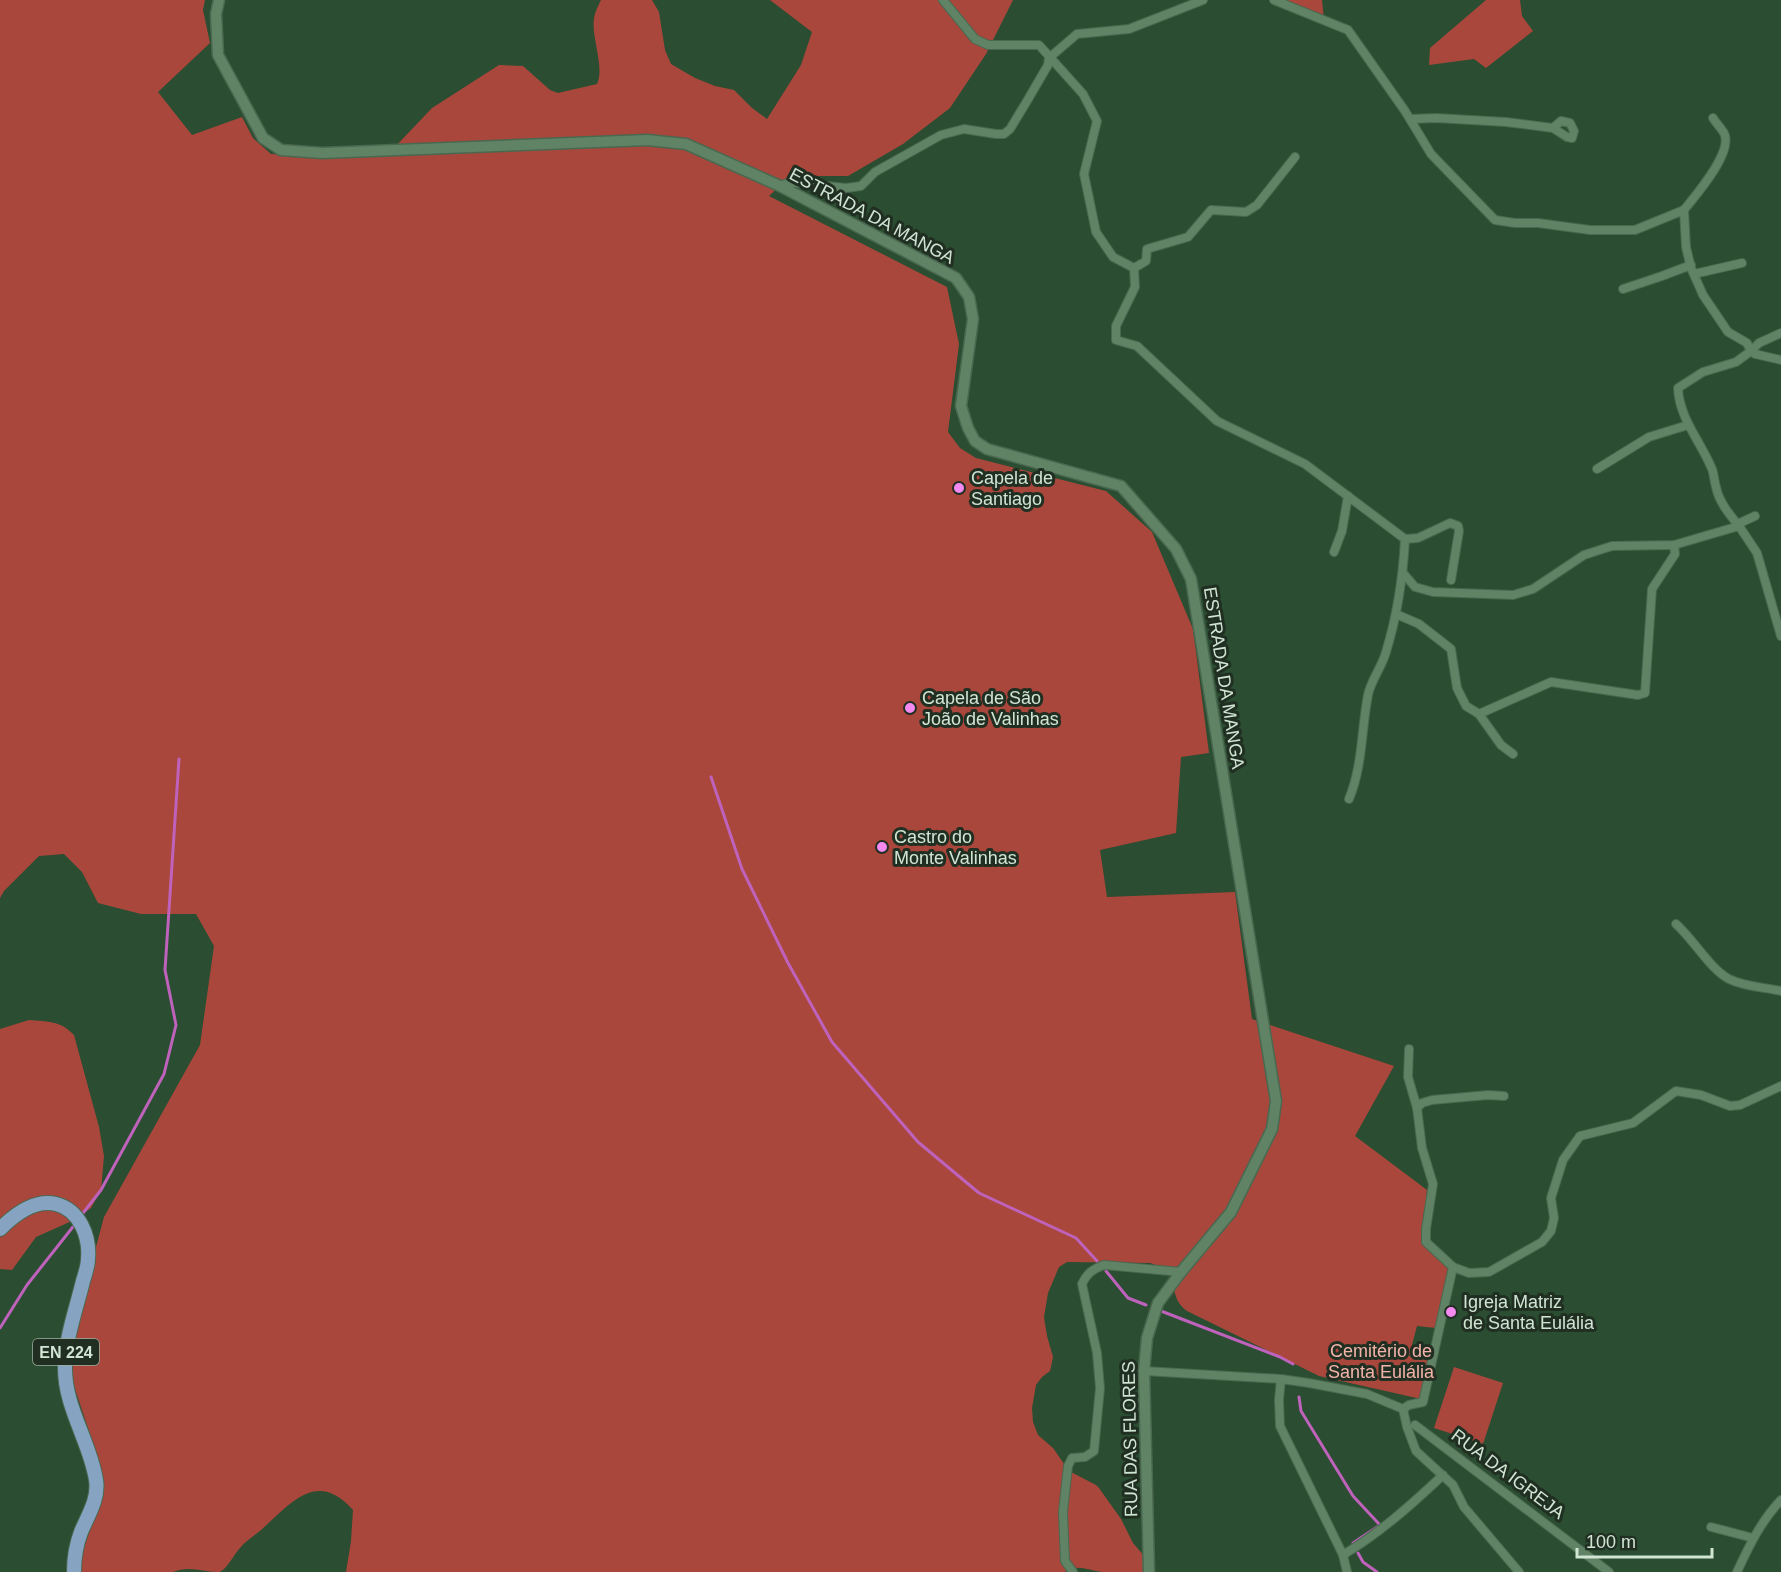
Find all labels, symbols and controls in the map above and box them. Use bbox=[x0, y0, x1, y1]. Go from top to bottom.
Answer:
street label: ESTRADA DA MANGA bbox=[786, 164, 958, 268]
place label: Capela de Santiago bbox=[971, 468, 1053, 509]
marker: Capela de Santiago bbox=[952, 481, 966, 495]
street label: ESTRADA DA MANGA bbox=[1200, 586, 1248, 770]
place label: Capela de São João de Valinhas bbox=[922, 688, 1059, 729]
marker: Capela de São João de Valinhas bbox=[903, 701, 917, 715]
place label: Castro do Monte Valinhas bbox=[894, 827, 1017, 868]
marker: Castro do Monte Valinhas bbox=[875, 840, 889, 854]
place label: Igreja Matriz de Santa Eulália bbox=[1463, 1292, 1595, 1333]
marker: Igreja Matriz de Santa Eulália bbox=[1444, 1305, 1458, 1319]
road number: EN 224 bbox=[33, 1339, 99, 1365]
park label: Cemitério de Santa Eulália bbox=[1328, 1341, 1435, 1382]
street label: RUA DAS FLORES bbox=[1119, 1361, 1141, 1517]
street label: RUA DA IGREJA bbox=[1448, 1425, 1568, 1523]
scale bar bbox=[1577, 1521, 1712, 1559]
text: 100 m bbox=[1586, 1532, 1636, 1552]

